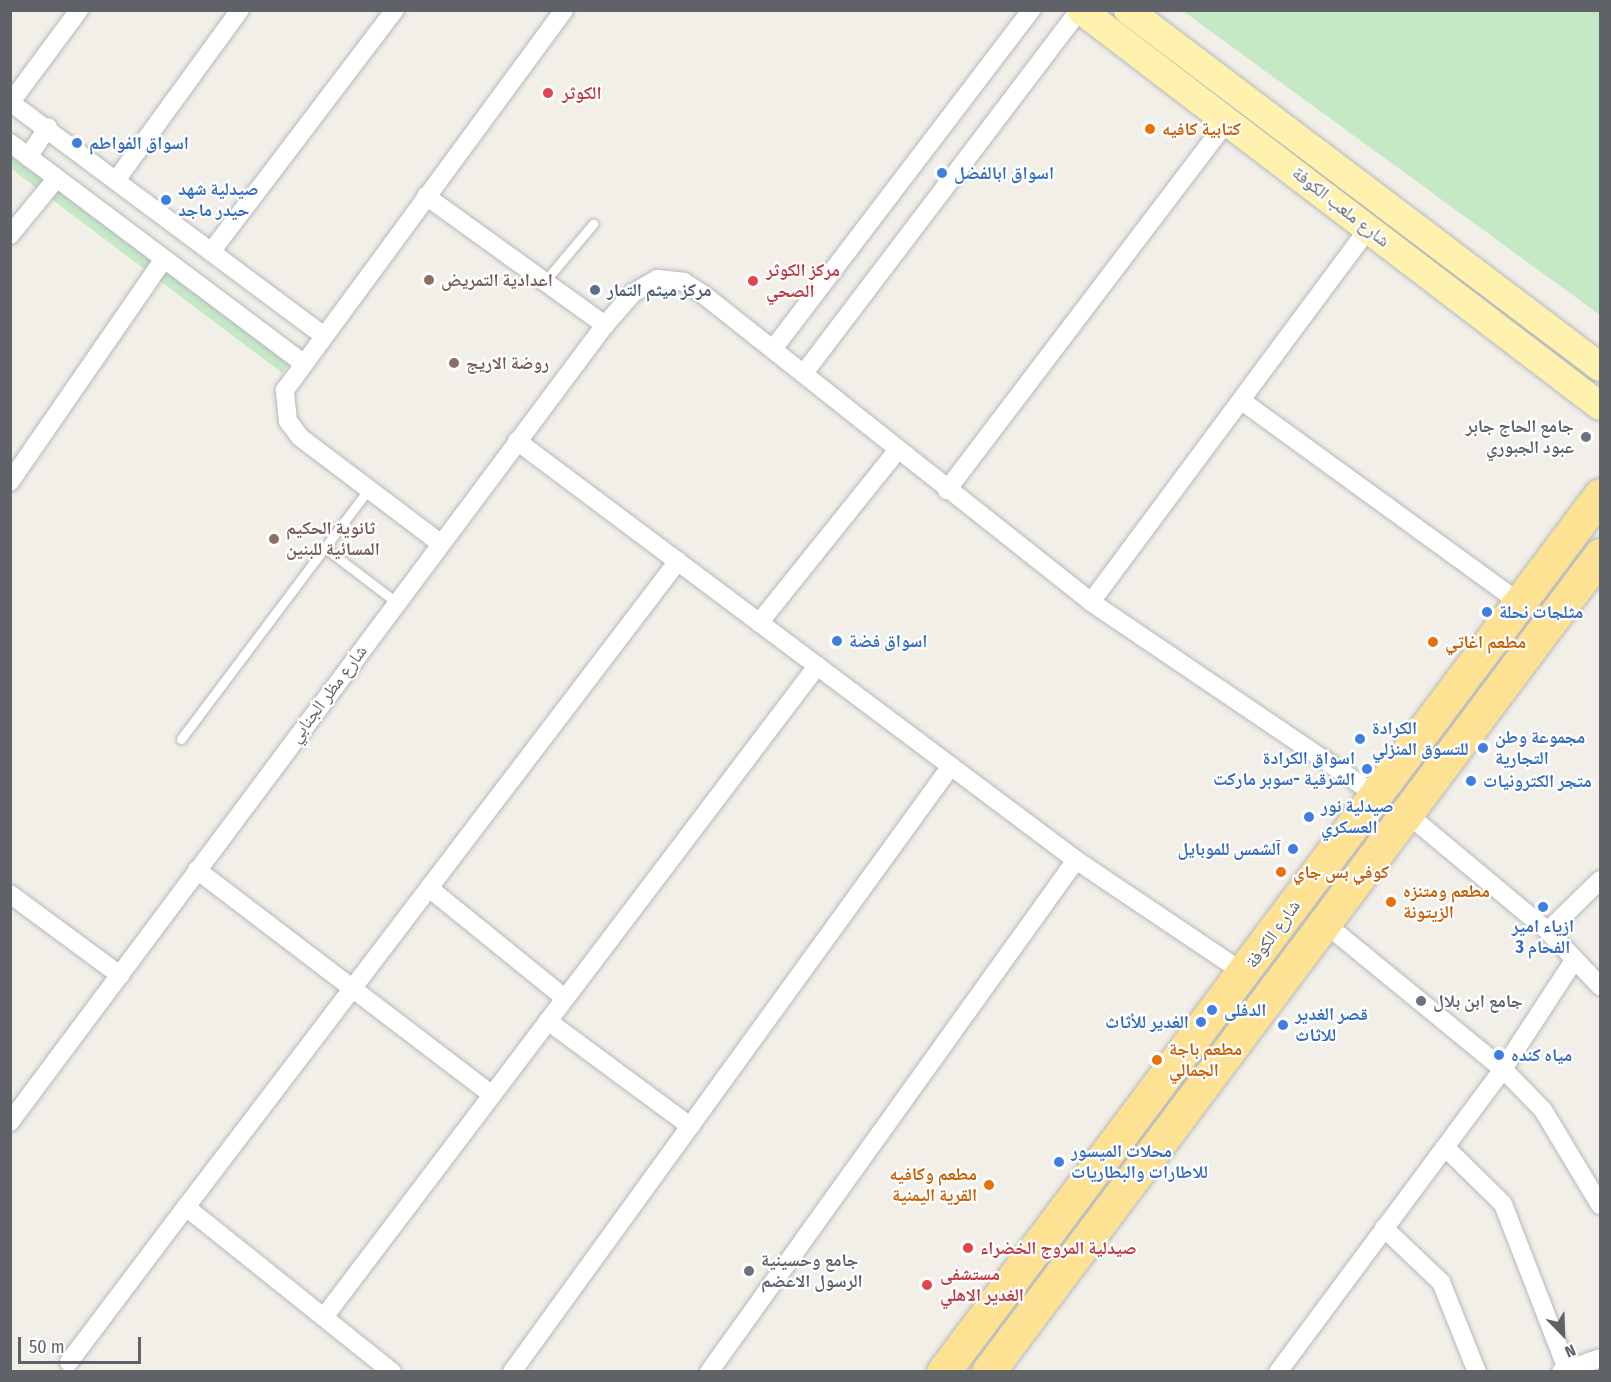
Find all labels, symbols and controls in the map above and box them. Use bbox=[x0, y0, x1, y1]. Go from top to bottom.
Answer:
place label: الكوثر bbox=[562, 82, 601, 104]
marker: الكوثر bbox=[539, 84, 557, 102]
place label: كتابية كافيه bbox=[1162, 118, 1241, 140]
marker: كتابية كافيه bbox=[1143, 122, 1157, 136]
place label: اسواق الفواطم bbox=[89, 132, 189, 154]
marker: اسواق الفواطم bbox=[70, 136, 84, 150]
place label: اسواق ابالفضل bbox=[954, 162, 1054, 184]
street label: شارع ملعب الكوفة bbox=[1288, 162, 1394, 252]
marker: اسواق ابالفضل bbox=[935, 166, 949, 180]
place label: صيدلية شهد حيدر ماجد bbox=[178, 179, 259, 222]
marker: صيدلية شهد حيدر ماجد bbox=[159, 193, 173, 207]
place label: مركز الكوثر الصحي bbox=[766, 260, 840, 302]
place label: اعدادية التمريض bbox=[441, 269, 553, 291]
marker: مركز الكوثر الصحي bbox=[744, 272, 762, 290]
marker: اعدادية التمريض bbox=[422, 273, 436, 287]
place label: مركز ميثم التمار bbox=[607, 279, 712, 301]
marker: مركز ميثم التمار bbox=[588, 283, 602, 297]
place label: روضة الاريج bbox=[466, 352, 549, 374]
marker: روضة الاريج bbox=[447, 356, 461, 370]
place label: جامع الحاج جابر عبود الجبوري bbox=[1466, 416, 1574, 458]
marker: جامع الحاج جابر عبود الجبوري bbox=[1579, 430, 1593, 444]
place label: ثانوية الحكيم المسائية للبنين bbox=[286, 518, 380, 560]
marker: ثانوية الحكيم المسائية للبنين bbox=[267, 532, 281, 546]
place label: مثلجات نحلة bbox=[1499, 601, 1583, 623]
marker: مثلجات نحلة bbox=[1480, 605, 1494, 619]
place label: اسواق فضة bbox=[849, 630, 927, 652]
place label: مطعم اغاتي bbox=[1445, 631, 1526, 653]
marker: اسواق فضة bbox=[830, 634, 844, 648]
marker: مطعم اغاتي bbox=[1426, 635, 1440, 649]
street label: شارع مظر الجنابي bbox=[284, 641, 372, 747]
place label: الكرادة للتسوق المنزلي bbox=[1372, 718, 1469, 760]
place label: مجموعة وطن التجارية bbox=[1495, 727, 1585, 770]
marker: الكرادة للتسوق المنزلي bbox=[1353, 732, 1367, 746]
marker: مجموعة وطن التجارية bbox=[1476, 741, 1490, 755]
place label: اسواق الكرادة الشرقية -سوبر ماركت bbox=[1213, 748, 1355, 790]
marker: اسواق الكرادة الشرقية -سوبر ماركت bbox=[1360, 762, 1374, 776]
place label: متجر الكترونيات bbox=[1483, 770, 1592, 792]
marker: متجر الكترونيات bbox=[1464, 774, 1478, 788]
place label: صيدلية نور العسكري bbox=[1321, 796, 1394, 838]
marker: صيدلية نور العسكري bbox=[1302, 810, 1316, 824]
place label: آلشمس للموبايل bbox=[1178, 838, 1281, 860]
marker: آلشمس للموبايل bbox=[1286, 842, 1300, 856]
place label: كوفي بس جاي bbox=[1293, 861, 1389, 883]
marker: كوفي بس جاي bbox=[1274, 865, 1288, 879]
place label: مطعم ومتنزه الزيتونة bbox=[1403, 881, 1490, 924]
marker: مطعم ومتنزه الزيتونة bbox=[1384, 895, 1398, 909]
street label: شارع الكوفة bbox=[1241, 896, 1305, 972]
marker: ازياء امير الفحام 3 bbox=[1536, 900, 1550, 914]
place label: ازياء امير الفحام 3 bbox=[1512, 916, 1574, 958]
place label: جامع ابن بلال bbox=[1433, 990, 1523, 1012]
marker: جامع ابن بلال bbox=[1414, 994, 1428, 1008]
place label: الدفلى bbox=[1224, 999, 1266, 1021]
marker: الدفلى bbox=[1205, 1003, 1219, 1017]
place label: قصر الغدير للاثاث bbox=[1295, 1004, 1368, 1046]
place label: الغدير للأثاث bbox=[1105, 1011, 1189, 1033]
marker: الغدير للأثاث bbox=[1194, 1015, 1208, 1029]
marker: قصر الغدير للاثاث bbox=[1276, 1018, 1290, 1032]
place label: مطعم باجة الجمالي bbox=[1169, 1039, 1242, 1082]
place label: مياه كنده bbox=[1511, 1044, 1572, 1066]
marker: مياه كنده bbox=[1492, 1048, 1506, 1062]
marker: مطعم باجة الجمالي bbox=[1150, 1053, 1164, 1067]
place label: محلات الميسور للاطارات والبطاريات bbox=[1071, 1141, 1208, 1184]
marker: محلات الميسور للاطارات والبطاريات bbox=[1052, 1155, 1066, 1169]
place label: مطعم وكافيه القرية اليمنية bbox=[889, 1164, 977, 1206]
marker: مطعم وكافيه القرية اليمنية bbox=[982, 1178, 996, 1192]
place label: صيدلية المروج الخضراء bbox=[980, 1237, 1137, 1259]
marker: صيدلية المروج الخضراء bbox=[961, 1241, 975, 1255]
place label: جامع وحسينية الرسول الاعضم bbox=[761, 1250, 863, 1292]
marker: جامع وحسينية الرسول الاعضم bbox=[742, 1264, 756, 1278]
place label: مستشفى الغدير الاهلي bbox=[940, 1264, 1024, 1306]
marker: مستشفى الغدير الاهلي bbox=[918, 1276, 936, 1294]
north arrow bbox=[1533, 1304, 1593, 1364]
scale bar bbox=[21, 1325, 144, 1363]
text: 50 m bbox=[29, 1336, 65, 1358]
text: N bbox=[1562, 1340, 1578, 1362]

